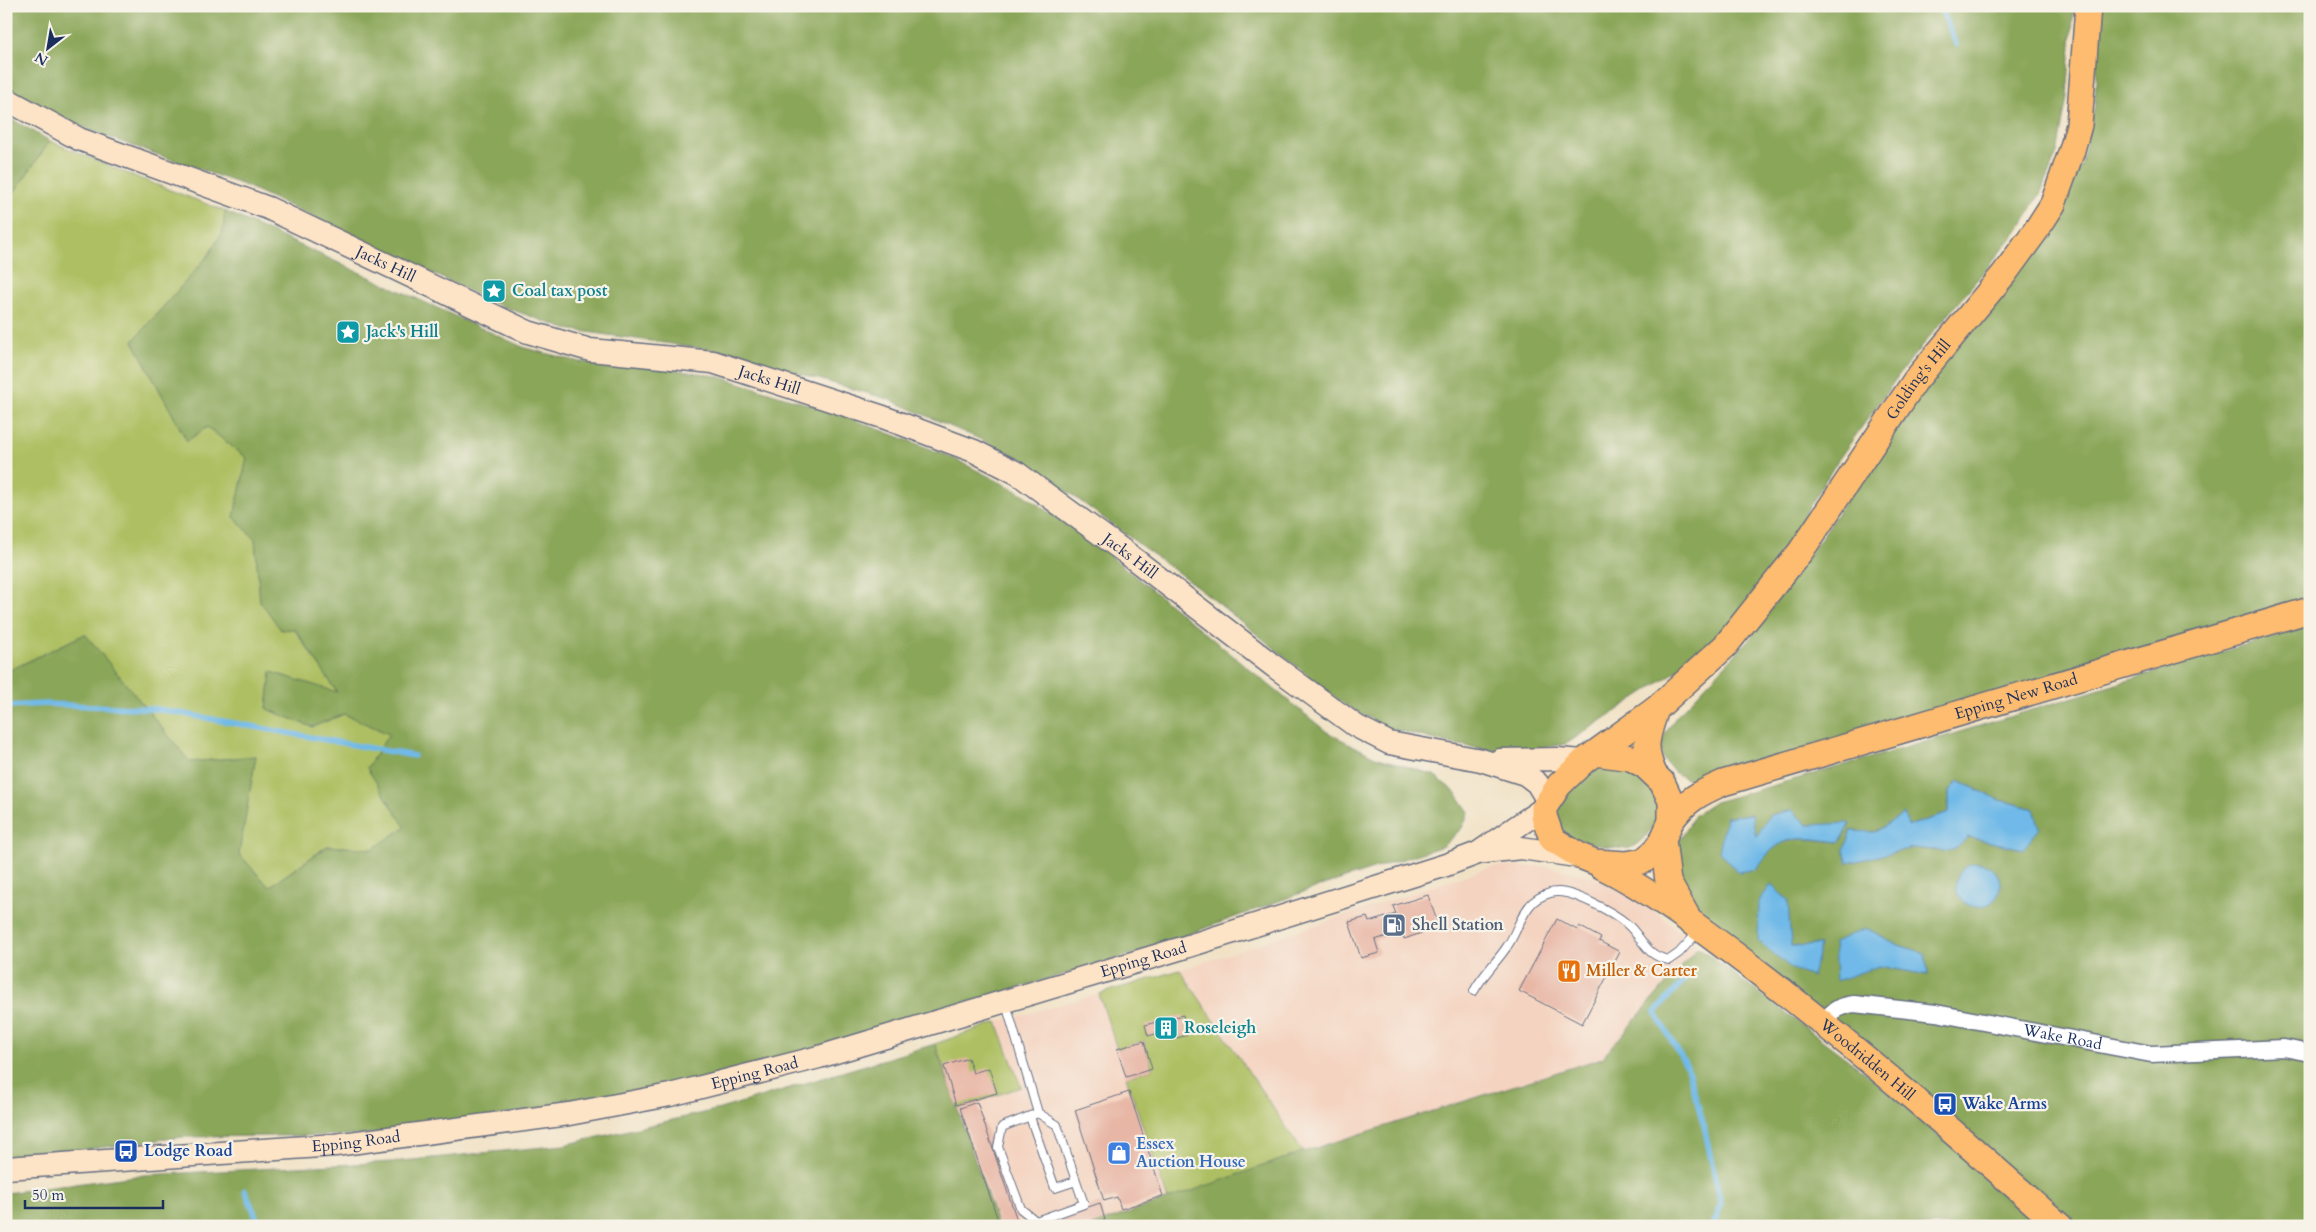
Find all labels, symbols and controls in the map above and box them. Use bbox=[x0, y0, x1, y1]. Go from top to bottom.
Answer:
north arrow bbox=[22, 22, 72, 72]
text: N bbox=[31, 47, 52, 70]
street label: Jacks Hill bbox=[350, 240, 419, 288]
place icon: Coal tax post bbox=[481, 278, 507, 304]
place label: Coal tax post bbox=[512, 280, 608, 302]
place icon: Jack's Hill bbox=[335, 319, 361, 345]
place label: Jack's Hill bbox=[364, 321, 439, 343]
street label: Golding's Hill bbox=[1881, 335, 1956, 424]
street label: Jacks Hill bbox=[734, 359, 803, 401]
street label: Jacks Hill bbox=[1096, 527, 1162, 584]
street label: Epping New Road bbox=[1952, 668, 2081, 725]
fuel station icon: Shell Station bbox=[1381, 912, 1407, 938]
place label: Shell Station bbox=[1412, 914, 1504, 936]
street label: Epping Road bbox=[1098, 936, 1190, 983]
restaurant icon: Miller & Carter bbox=[1556, 958, 1582, 984]
place label: Miller & Carter bbox=[1586, 960, 1697, 982]
street label: Woodridden Hill bbox=[1814, 1013, 1920, 1106]
building icon: Roseleigh bbox=[1153, 1015, 1179, 1041]
place label: Roseleigh bbox=[1184, 1017, 1256, 1039]
street label: Wake Road bbox=[2020, 1019, 2104, 1055]
street label: Epping Road bbox=[709, 1052, 801, 1095]
bus stop icon: Wake Arms bbox=[1932, 1091, 1958, 1117]
place label: Wake Arms bbox=[1961, 1093, 2047, 1115]
street label: Epping Road bbox=[311, 1125, 402, 1158]
place label: Essex Auction House bbox=[1136, 1133, 1246, 1173]
bus stop icon: Lodge Road bbox=[113, 1138, 139, 1164]
place label: Lodge Road bbox=[144, 1140, 233, 1162]
shop icon: Essex Auction House bbox=[1106, 1140, 1132, 1166]
scale bar bbox=[25, 1177, 162, 1209]
text: 50 m bbox=[32, 1185, 64, 1205]

